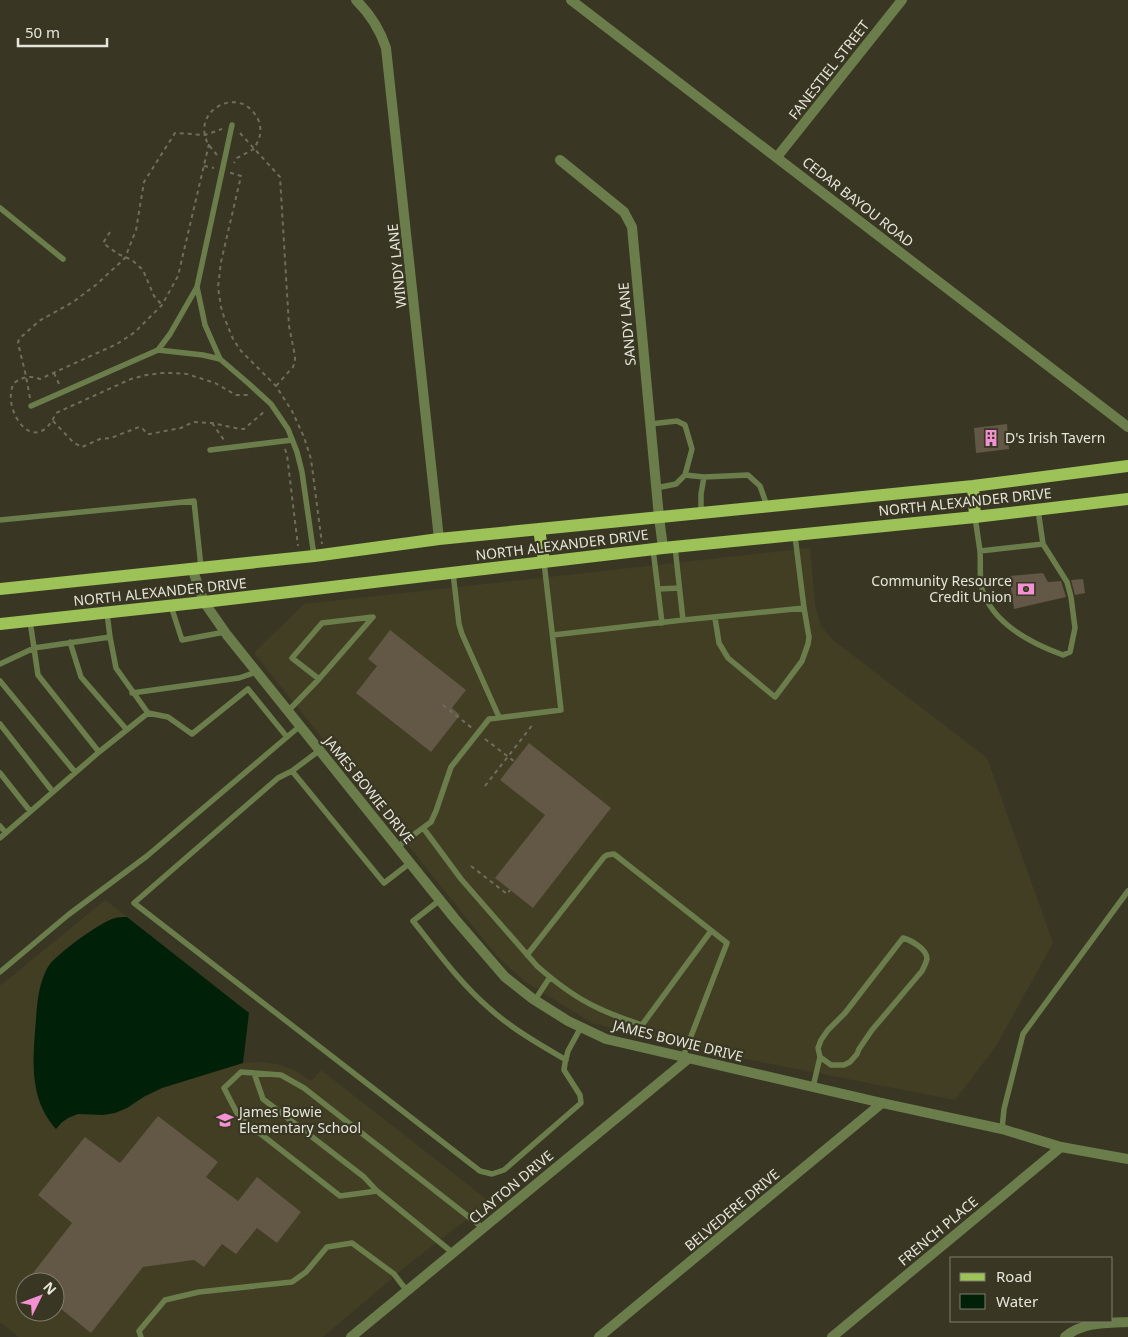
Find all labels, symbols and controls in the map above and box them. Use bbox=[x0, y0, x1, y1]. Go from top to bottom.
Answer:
scale bar bbox=[18, 15, 106, 47]
street label: FANESTIEL STREET bbox=[784, 16, 873, 123]
text: 50 m bbox=[25, 22, 60, 42]
street label: CEDAR BAYOU ROAD bbox=[799, 152, 918, 251]
street label: WINDY LANE bbox=[383, 223, 410, 309]
street label: SANDY LANE bbox=[613, 282, 640, 367]
building icon: D's Irish Tavern bbox=[981, 428, 1001, 448]
place label: D's Irish Tavern bbox=[1005, 428, 1105, 447]
street label: NORTH ALEXANDER DRIVE bbox=[877, 483, 1053, 520]
street label: NORTH ALEXANDER DRIVE bbox=[474, 524, 650, 565]
place label: Community Resource Credit Union bbox=[871, 571, 1012, 606]
street label: NORTH ALEXANDER DRIVE bbox=[72, 573, 248, 610]
bank icon: Community Resource Credit Union bbox=[1016, 579, 1036, 599]
street label: JAMES BOWIE DRIVE bbox=[319, 730, 419, 848]
street label: JAMES BOWIE DRIVE bbox=[609, 1015, 745, 1066]
place label: James Bowie Elementary School bbox=[237, 1102, 361, 1137]
school or university icon: James Bowie Elementary School bbox=[215, 1110, 235, 1130]
street label: CLAYTON DRIVE bbox=[464, 1146, 557, 1228]
street label: BELVEDERE DRIVE bbox=[680, 1164, 783, 1255]
street label: FRENCH PLACE bbox=[894, 1192, 981, 1270]
legend bbox=[950, 1257, 1113, 1322]
text: Road bbox=[996, 1266, 1032, 1286]
north arrow bbox=[15, 1272, 65, 1322]
text: N bbox=[39, 1277, 61, 1299]
text: Water bbox=[996, 1291, 1038, 1311]

